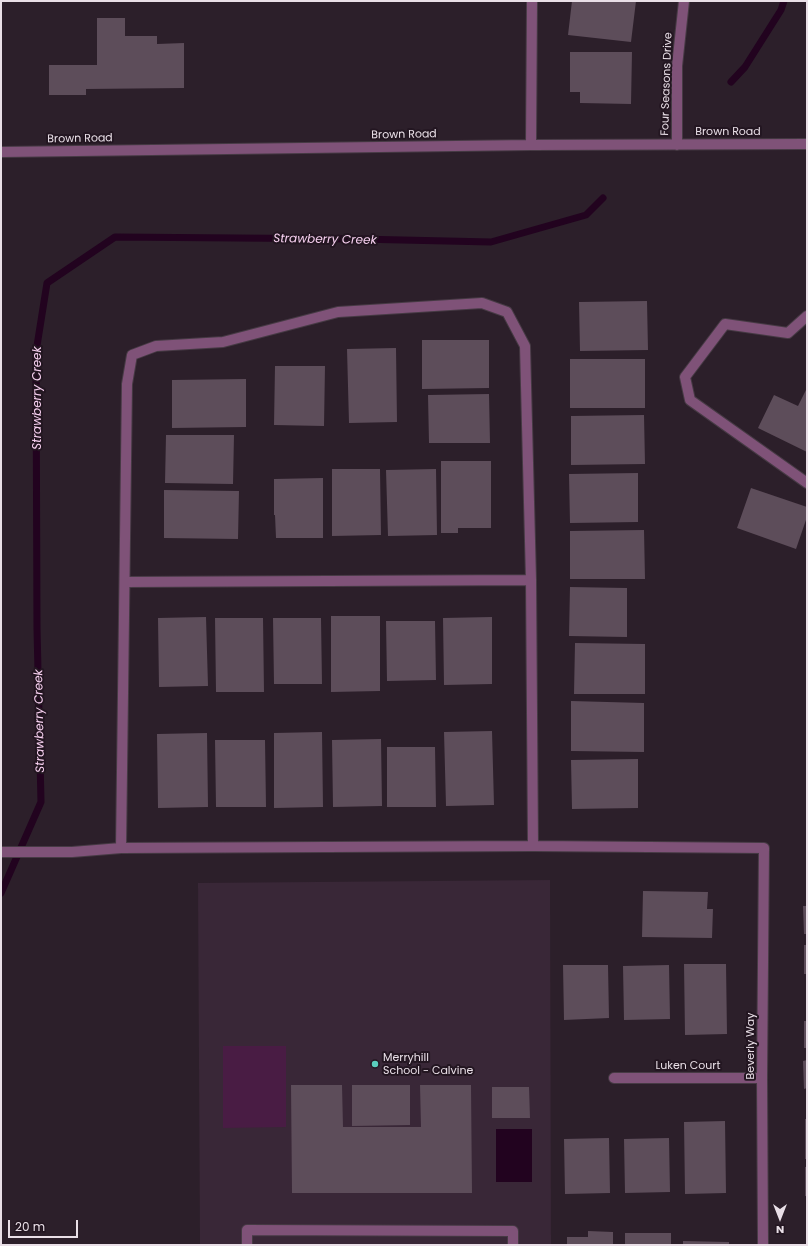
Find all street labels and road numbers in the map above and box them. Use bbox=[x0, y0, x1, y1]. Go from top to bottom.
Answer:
street label: Four Seasons Drive bbox=[659, 32, 675, 136]
street label: Brown Road bbox=[695, 125, 761, 139]
street label: Brown Road bbox=[371, 128, 437, 142]
street label: Brown Road bbox=[47, 132, 113, 146]
street label: Beverly Way bbox=[744, 1013, 758, 1079]
street label: Luken Court bbox=[656, 1059, 720, 1073]

